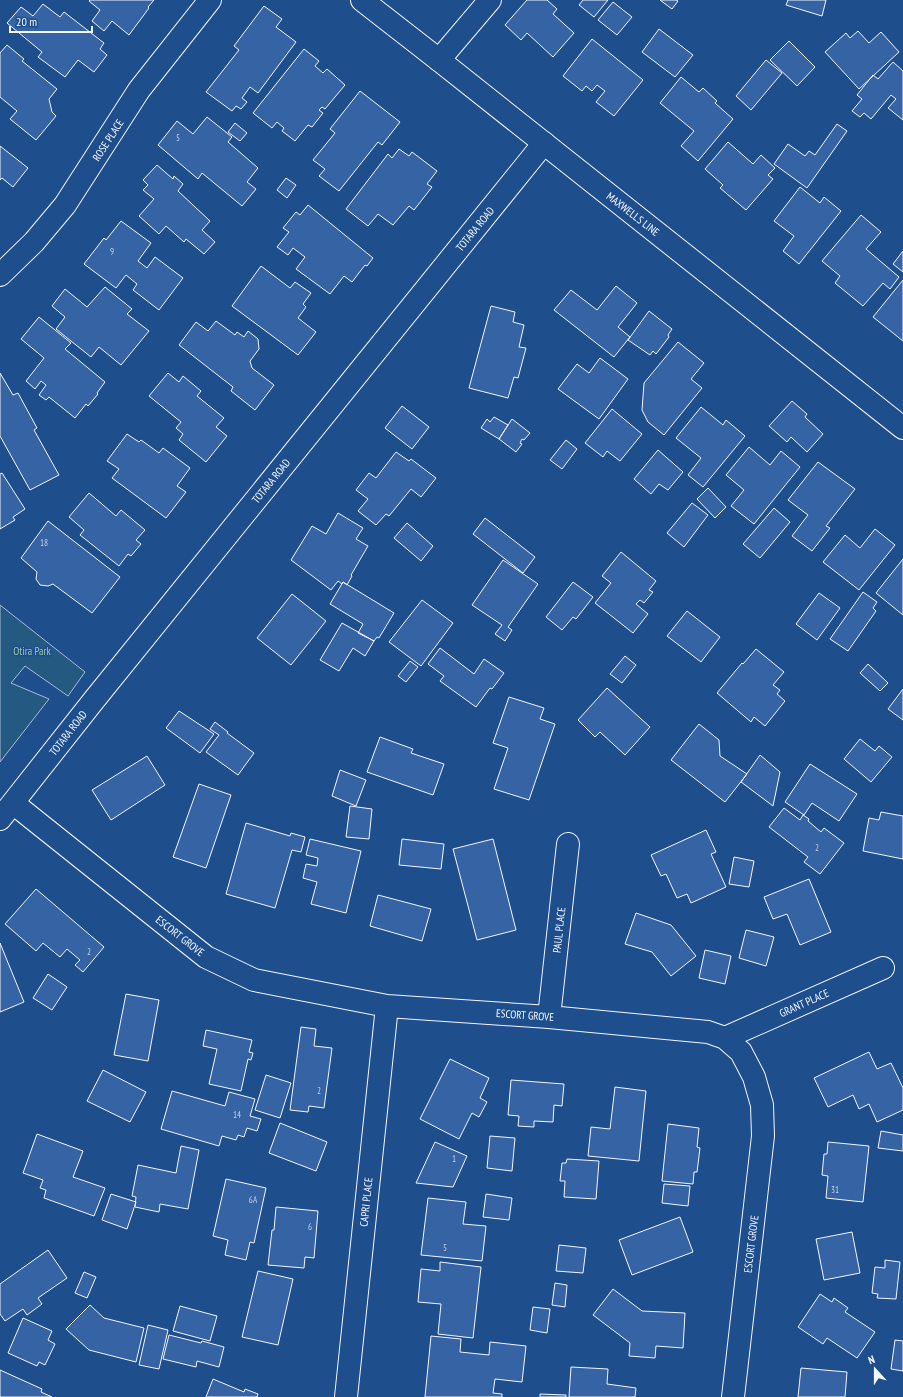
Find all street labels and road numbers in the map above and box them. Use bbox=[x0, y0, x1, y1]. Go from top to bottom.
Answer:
street label: ROSE PLACE bbox=[89, 116, 127, 164]
street label: MAXWELLS LINE bbox=[604, 189, 663, 239]
street label: TOTARA ROAD bbox=[453, 204, 497, 254]
street label: TOTARA ROAD bbox=[249, 456, 293, 506]
street label: TOTARA ROAD bbox=[46, 707, 90, 758]
street label: PAUL PLACE bbox=[550, 906, 568, 954]
street label: ESCORT GROVE bbox=[153, 913, 207, 960]
street label: GRANT PLACE bbox=[777, 986, 831, 1020]
street label: ESCORT GROVE bbox=[496, 1006, 555, 1024]
street label: CAPRI PLACE bbox=[356, 1176, 376, 1227]
street label: ESCORT GROVE bbox=[741, 1214, 762, 1274]

